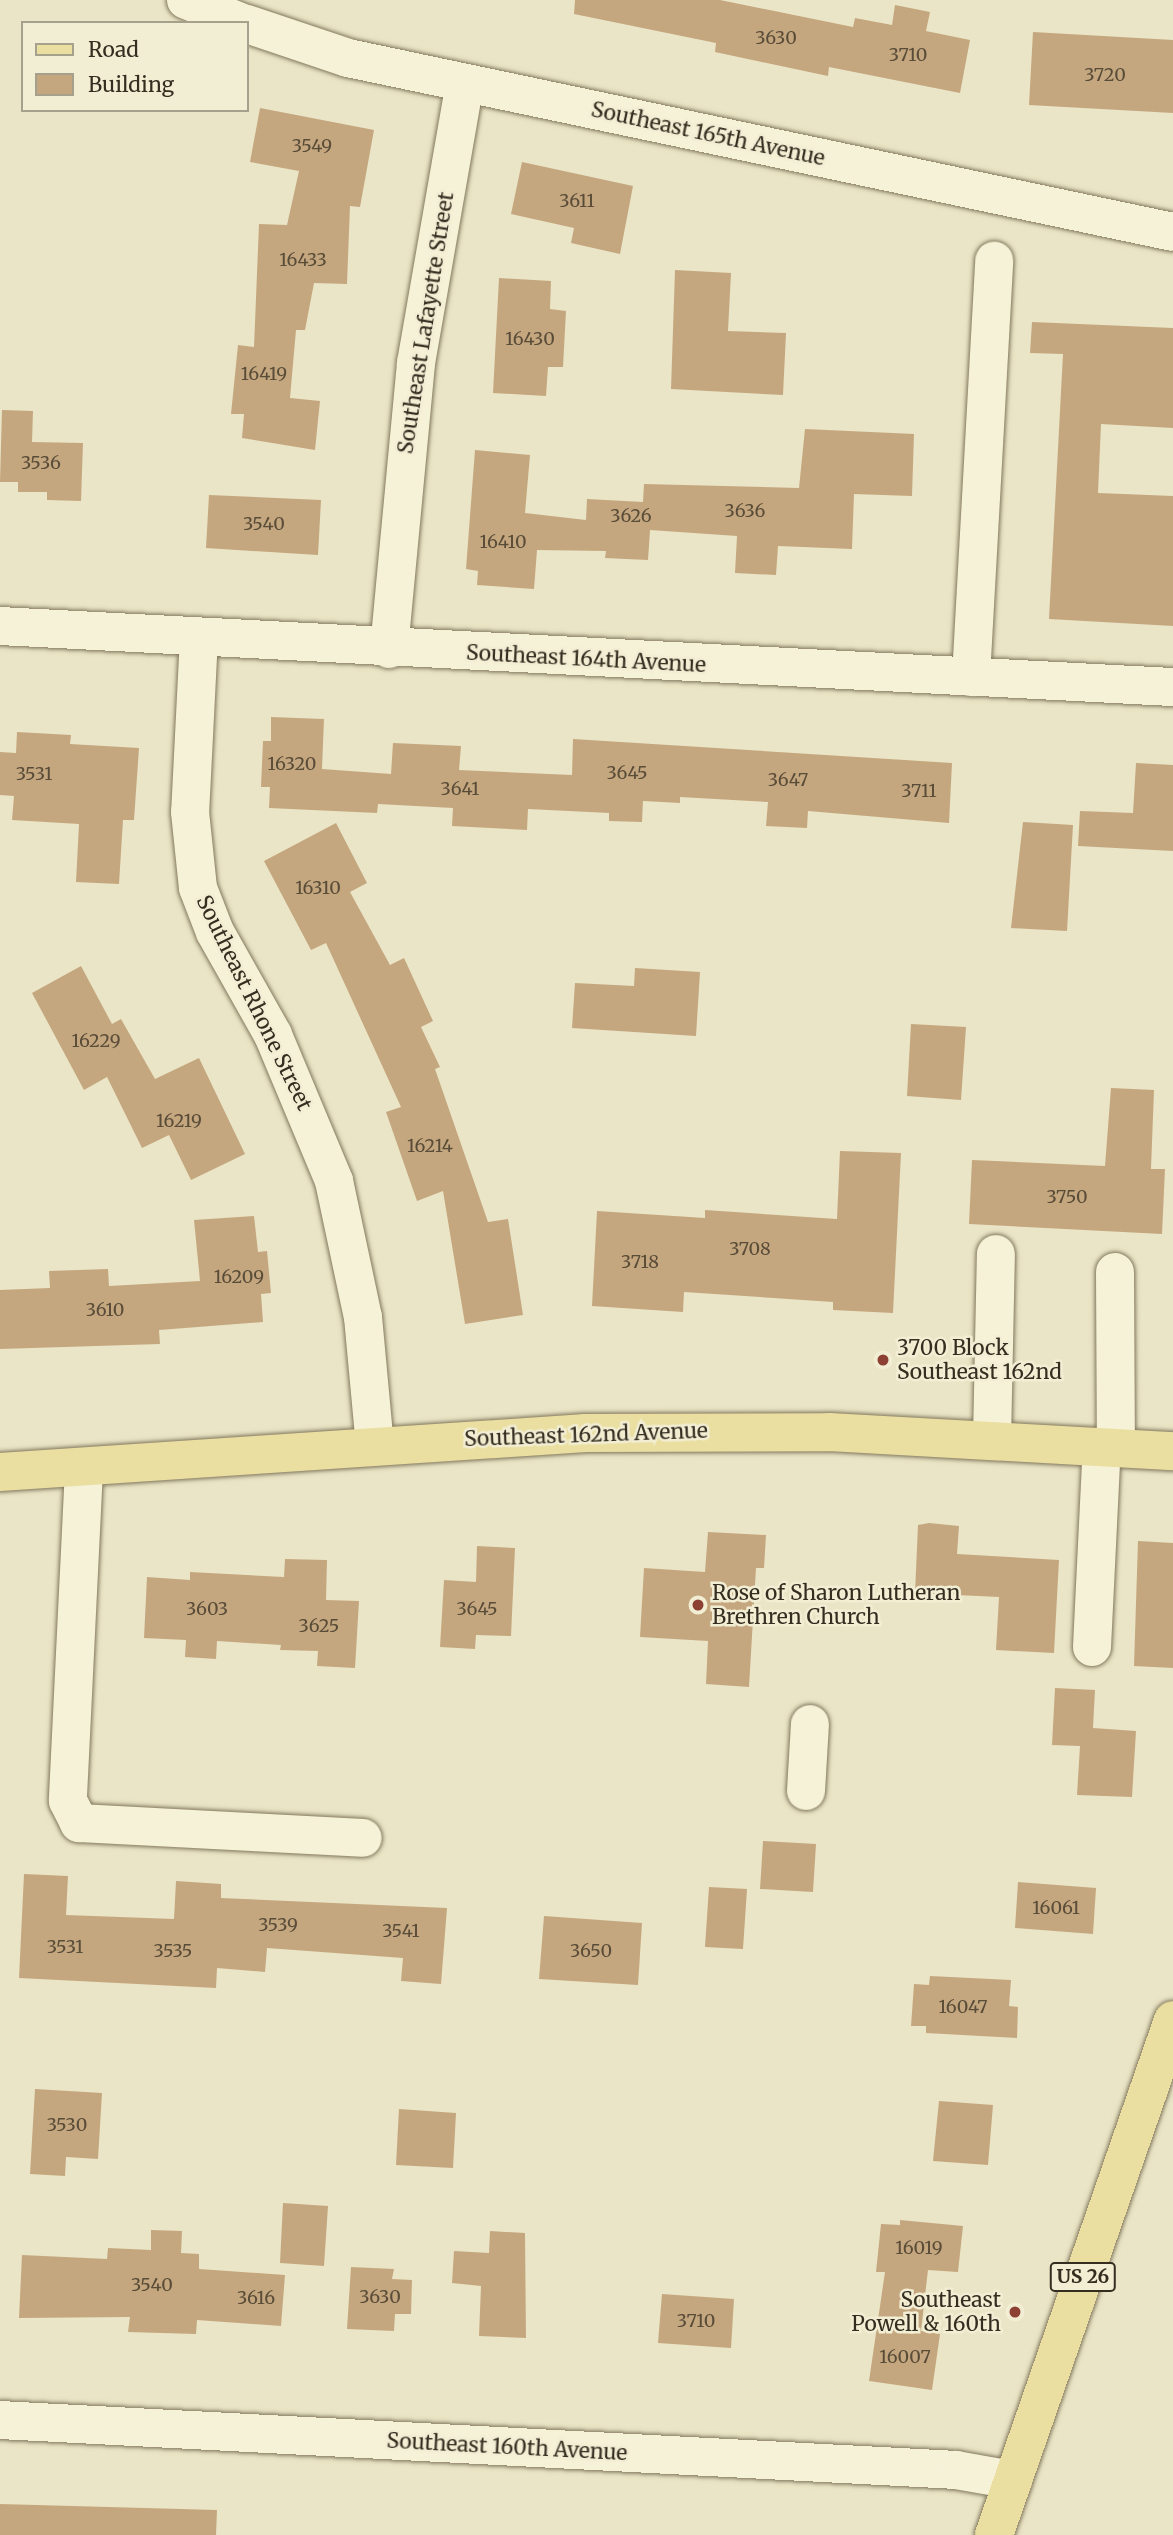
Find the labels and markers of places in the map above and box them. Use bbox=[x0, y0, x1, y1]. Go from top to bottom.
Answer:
place label: 3700 Block Southeast 162nd bbox=[897, 1335, 1062, 1385]
marker: 3700 Block Southeast 162nd bbox=[875, 1352, 891, 1368]
place label: Rose of Sharon Lutheran Brethren Church bbox=[712, 1580, 960, 1630]
marker: Rose of Sharon Lutheran Brethren Church bbox=[690, 1597, 706, 1613]
place label: Southeast Powell & 160th bbox=[851, 2287, 1001, 2337]
marker: Southeast Powell & 160th bbox=[1007, 2304, 1023, 2320]

